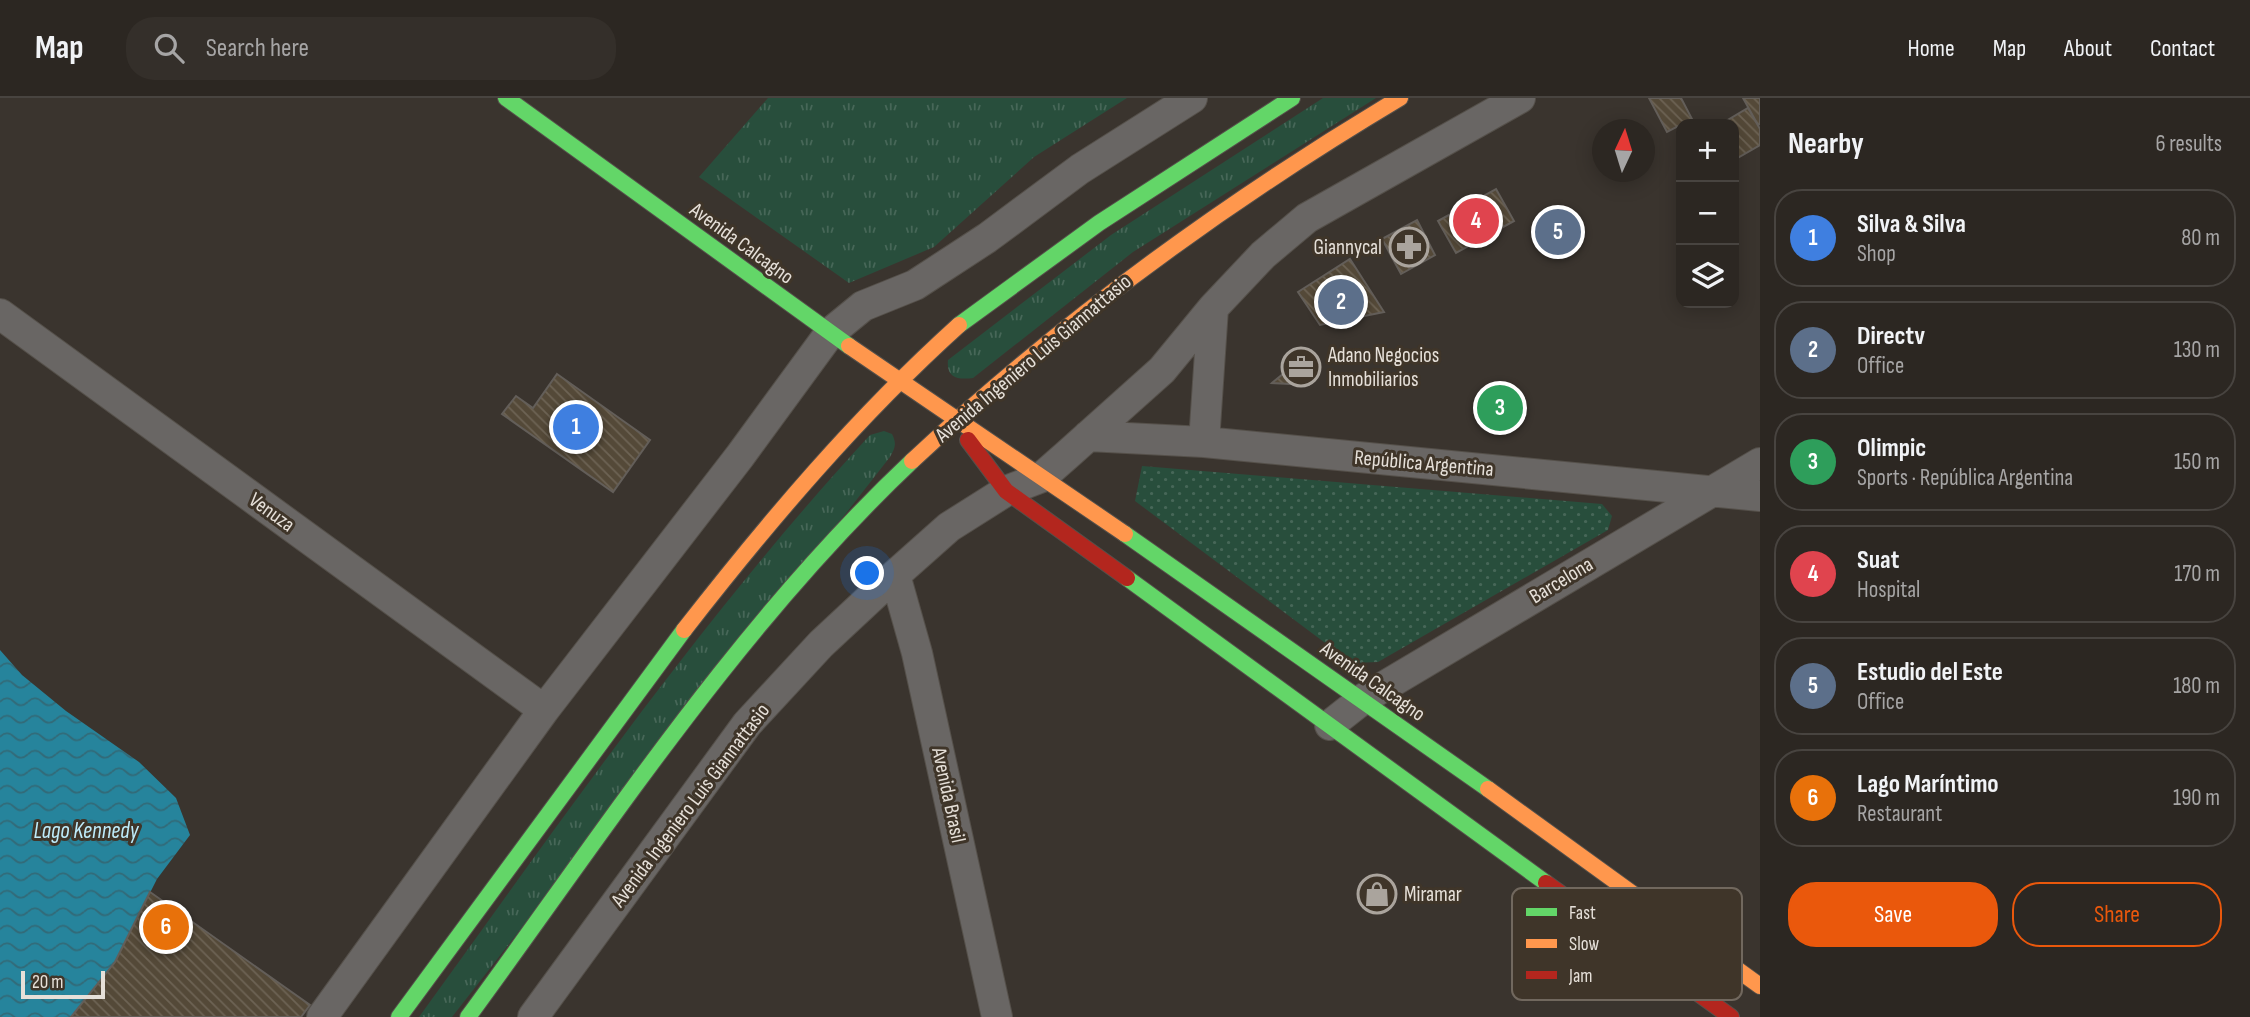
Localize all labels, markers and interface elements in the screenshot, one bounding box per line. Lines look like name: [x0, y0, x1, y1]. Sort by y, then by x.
search box: [126, 17, 616, 80]
text: Map: [35, 28, 84, 68]
icon: search: [150, 29, 188, 67]
text: Search here: [206, 33, 309, 64]
text: Home: [1907, 34, 1955, 63]
text: Map: [1993, 34, 2026, 63]
text: About: [2064, 34, 2112, 63]
text: Contact: [2150, 34, 2215, 63]
north arrow: [1592, 119, 1655, 182]
map controls: [1676, 119, 1739, 308]
button: +: [1676, 119, 1739, 182]
text: Nearby: [1788, 126, 1864, 162]
text: 6 results: [2156, 130, 2222, 158]
button: −: [1676, 182, 1739, 245]
pin: 4: [1453, 195, 1499, 247]
street label: Avenida Calcagno: [684, 197, 799, 289]
pin: 5: [1535, 206, 1581, 258]
text: Silva & Silva: [1857, 209, 1966, 240]
text: 1: [1808, 224, 1818, 252]
text: 80 m: [2181, 224, 2220, 252]
pharmacy icon: Giannycal: [1388, 226, 1430, 268]
place label: Giannycal: [1314, 235, 1382, 260]
text: Shop: [1857, 240, 1896, 268]
button: layers: [1676, 245, 1739, 308]
street label: Avenida Ingeniero Luis Giannattasio: [929, 269, 1136, 448]
pin: 2: [1318, 276, 1364, 328]
text: Directv: [1857, 321, 1925, 352]
text: 2: [1808, 336, 1818, 364]
text: 130 m: [2174, 336, 2220, 364]
place label: Adano Negocios Inmobiliarios: [1327, 343, 1439, 392]
office icon: Adano Negocios Inmobiliarios: [1280, 346, 1322, 388]
text: Office: [1857, 352, 1904, 380]
pin: 3: [1477, 382, 1523, 434]
pin: 1: [553, 401, 599, 453]
text: Olimpic: [1857, 433, 1926, 464]
street label: República Argentina: [1353, 445, 1495, 482]
text: 3: [1808, 448, 1818, 476]
text: 150 m: [2174, 448, 2220, 476]
text: Sports · República Argentina: [1857, 464, 2073, 492]
street label: Venuza: [244, 487, 300, 537]
text: Suat: [1857, 545, 1899, 576]
street label: Barcelona: [1525, 552, 1598, 609]
your location: [850, 556, 884, 590]
text: 4: [1808, 560, 1818, 588]
text: 170 m: [2174, 560, 2220, 588]
text: Hospital: [1857, 576, 1920, 604]
street label: Avenida Calcagno: [1315, 636, 1430, 727]
text: Estudio del Este: [1857, 657, 2003, 688]
text: 5: [1808, 672, 1818, 700]
text: 180 m: [2173, 672, 2220, 700]
text: Office: [1857, 688, 1904, 716]
street label: Avenida Ingeniero Luis Giannattasio: [605, 699, 775, 913]
street label: Avenida Brasil: [926, 744, 971, 845]
text: Lago Maríntimo: [1857, 769, 1999, 800]
text: 6: [1808, 784, 1818, 812]
text: 190 m: [2173, 784, 2220, 812]
text: Restaurant: [1857, 800, 1942, 828]
water label: Lago Kennedy: [34, 817, 140, 845]
shop icon: Miramar: [1356, 873, 1398, 915]
place label: Miramar: [1404, 882, 1462, 907]
button: Save: [1788, 882, 1998, 947]
button: Share: [2012, 882, 2222, 947]
legend: [1512, 888, 1742, 1000]
pin: 6: [143, 901, 189, 953]
text: Fast: [1569, 902, 1596, 925]
text: Slow: [1569, 933, 1599, 956]
text: Jam: [1568, 965, 1592, 988]
scale bar: [21, 968, 105, 1000]
text: 20 m: [32, 971, 64, 994]

